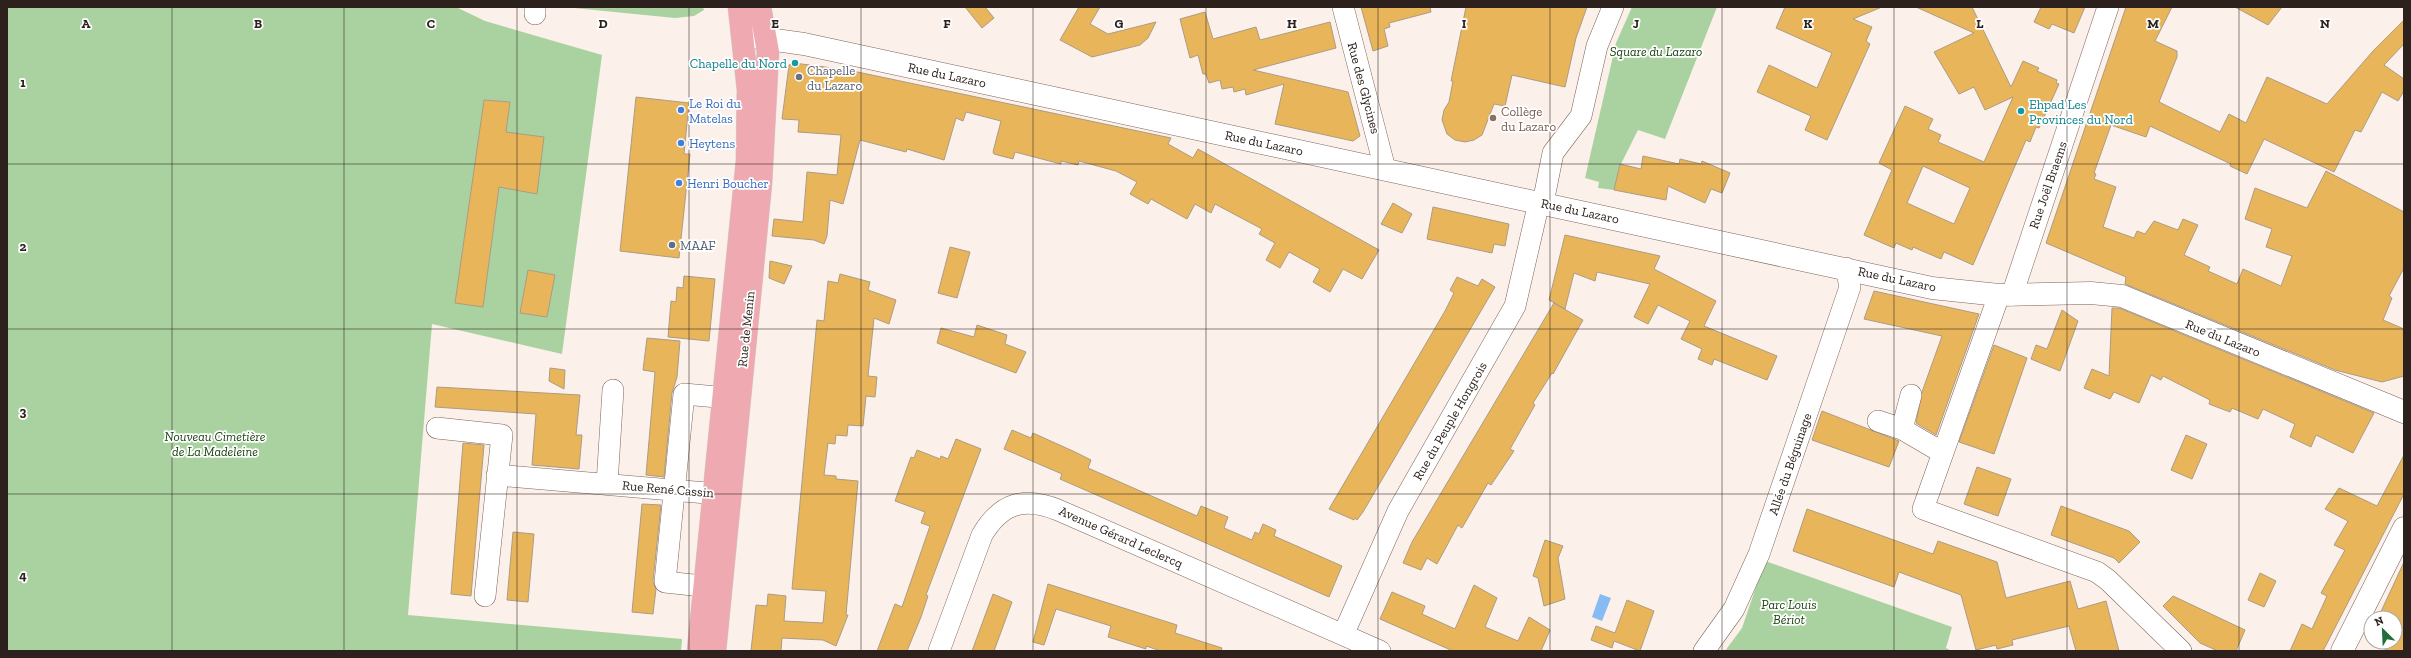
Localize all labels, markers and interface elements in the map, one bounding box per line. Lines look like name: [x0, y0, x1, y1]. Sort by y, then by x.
text: A: [82, 16, 91, 31]
text: B: [254, 16, 262, 31]
text: C: [427, 16, 435, 31]
text: D: [598, 16, 608, 31]
text: E: [771, 16, 779, 31]
text: F: [943, 16, 951, 31]
text: G: [1115, 16, 1124, 31]
text: H: [1287, 16, 1297, 31]
text: I: [1462, 16, 1467, 31]
text: J: [1633, 16, 1639, 31]
text: K: [1804, 16, 1813, 31]
text: L: [1976, 16, 1984, 31]
text: M: [2147, 16, 2159, 31]
text: N: [2320, 16, 2330, 31]
street label: Rue des Glycines: [1345, 41, 1383, 136]
park label: Square du Lazaro: [1610, 44, 1702, 59]
place label: Chapelle du Nord: [690, 56, 787, 71]
marker: Chapelle du Nord: [790, 58, 800, 68]
street label: Rue du Lazaro: [907, 59, 988, 91]
place label: Chapelle du Lazaro: [807, 63, 863, 93]
marker: Chapelle du Lazaro: [794, 72, 804, 82]
text: 1: [20, 75, 26, 90]
place label: Le Roi du Matelas: [689, 96, 741, 126]
place label: Ehpad Les Provinces du Nord: [2029, 97, 2133, 127]
place label: Collège du Lazaro: [1501, 104, 1557, 134]
marker: Le Roi du Matelas: [676, 105, 686, 115]
marker: Ehpad Les Provinces du Nord: [2016, 106, 2026, 116]
marker: Collège du Lazaro: [1488, 113, 1498, 123]
street label: Rue du Lazaro: [1224, 127, 1305, 159]
place label: Heytens: [689, 136, 735, 151]
marker: Heytens: [676, 138, 686, 148]
street label: Rue Joël Braems: [2026, 139, 2070, 231]
place label: Henri Boucher: [687, 176, 769, 191]
marker: Henri Boucher: [674, 178, 684, 188]
street label: Rue du Lazaro: [1540, 195, 1621, 227]
place label: MAAF: [680, 238, 716, 253]
text: 2: [20, 239, 27, 254]
marker: MAAF: [667, 240, 677, 250]
street label: Rue du Lazaro: [1857, 263, 1938, 295]
street label: Rue de Menin: [735, 290, 758, 368]
street label: Rue du Lazaro: [2183, 316, 2263, 360]
street label: Rue du Peuple Hongrois: [1410, 359, 1490, 483]
text: 3: [20, 404, 27, 419]
street label: Allée du Béguinage: [1766, 411, 1814, 517]
park label: Nouveau Cimetière de La Madeleine: [165, 429, 266, 459]
street label: Rue René Cassin: [622, 478, 715, 501]
street label: Avenue Gérard Leclercq: [1057, 503, 1185, 571]
text: 4: [19, 568, 27, 583]
park label: Parc Louis Bériot: [1761, 597, 1817, 627]
north arrow: [2363, 610, 2403, 650]
text: N: [2373, 613, 2386, 629]

